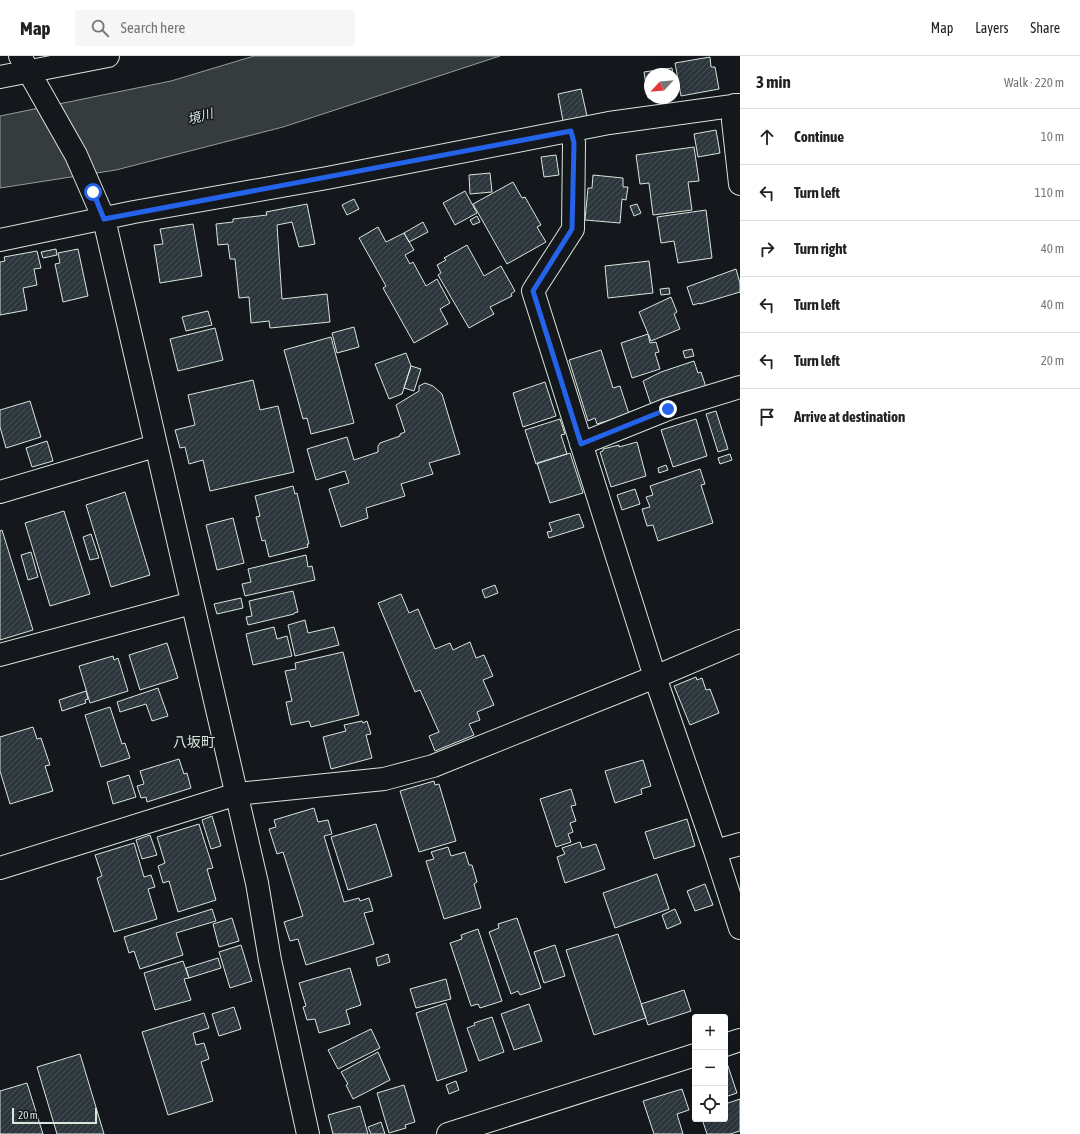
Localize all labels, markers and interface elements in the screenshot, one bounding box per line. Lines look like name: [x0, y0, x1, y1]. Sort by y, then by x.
search box: [75, 10, 355, 46]
text: Map: [20, 17, 51, 39]
icon: search: [89, 17, 111, 39]
text: Search here: [121, 19, 185, 36]
text: Map: [931, 20, 953, 36]
text: Layers: [975, 20, 1008, 36]
text: Share: [1030, 20, 1060, 36]
north arrow: [644, 68, 680, 104]
text: 3 min: [756, 72, 791, 92]
text: Walk · 220 m: [1004, 75, 1064, 90]
water label: 境川: [186, 105, 217, 127]
icon: ahead: [756, 126, 778, 148]
text: Continue: [794, 128, 844, 145]
text: 10 m: [1041, 129, 1064, 144]
icon: left: [756, 182, 778, 204]
route start: [84, 183, 102, 201]
text: Turn left: [794, 184, 840, 201]
text: 110 m: [1035, 185, 1064, 200]
icon: right: [756, 238, 778, 260]
text: Turn right: [794, 240, 847, 257]
text: 40 m: [1041, 241, 1064, 256]
icon: left: [756, 294, 778, 316]
text: Turn left: [794, 296, 840, 313]
text: 40 m: [1041, 297, 1064, 312]
icon: left: [756, 350, 778, 372]
text: Turn left: [794, 352, 840, 369]
text: 20 m: [1041, 353, 1064, 368]
route end: [659, 400, 677, 418]
icon: arrive: [756, 406, 778, 428]
text: Arrive at destination: [794, 408, 905, 425]
district label: 八坂町: [173, 734, 215, 750]
map controls: [692, 1014, 728, 1122]
button: +: [692, 1014, 728, 1050]
button: −: [692, 1050, 728, 1086]
button: locate: [692, 1086, 728, 1122]
scale bar: [12, 1106, 97, 1125]
text: 20 m: [18, 1109, 38, 1121]

